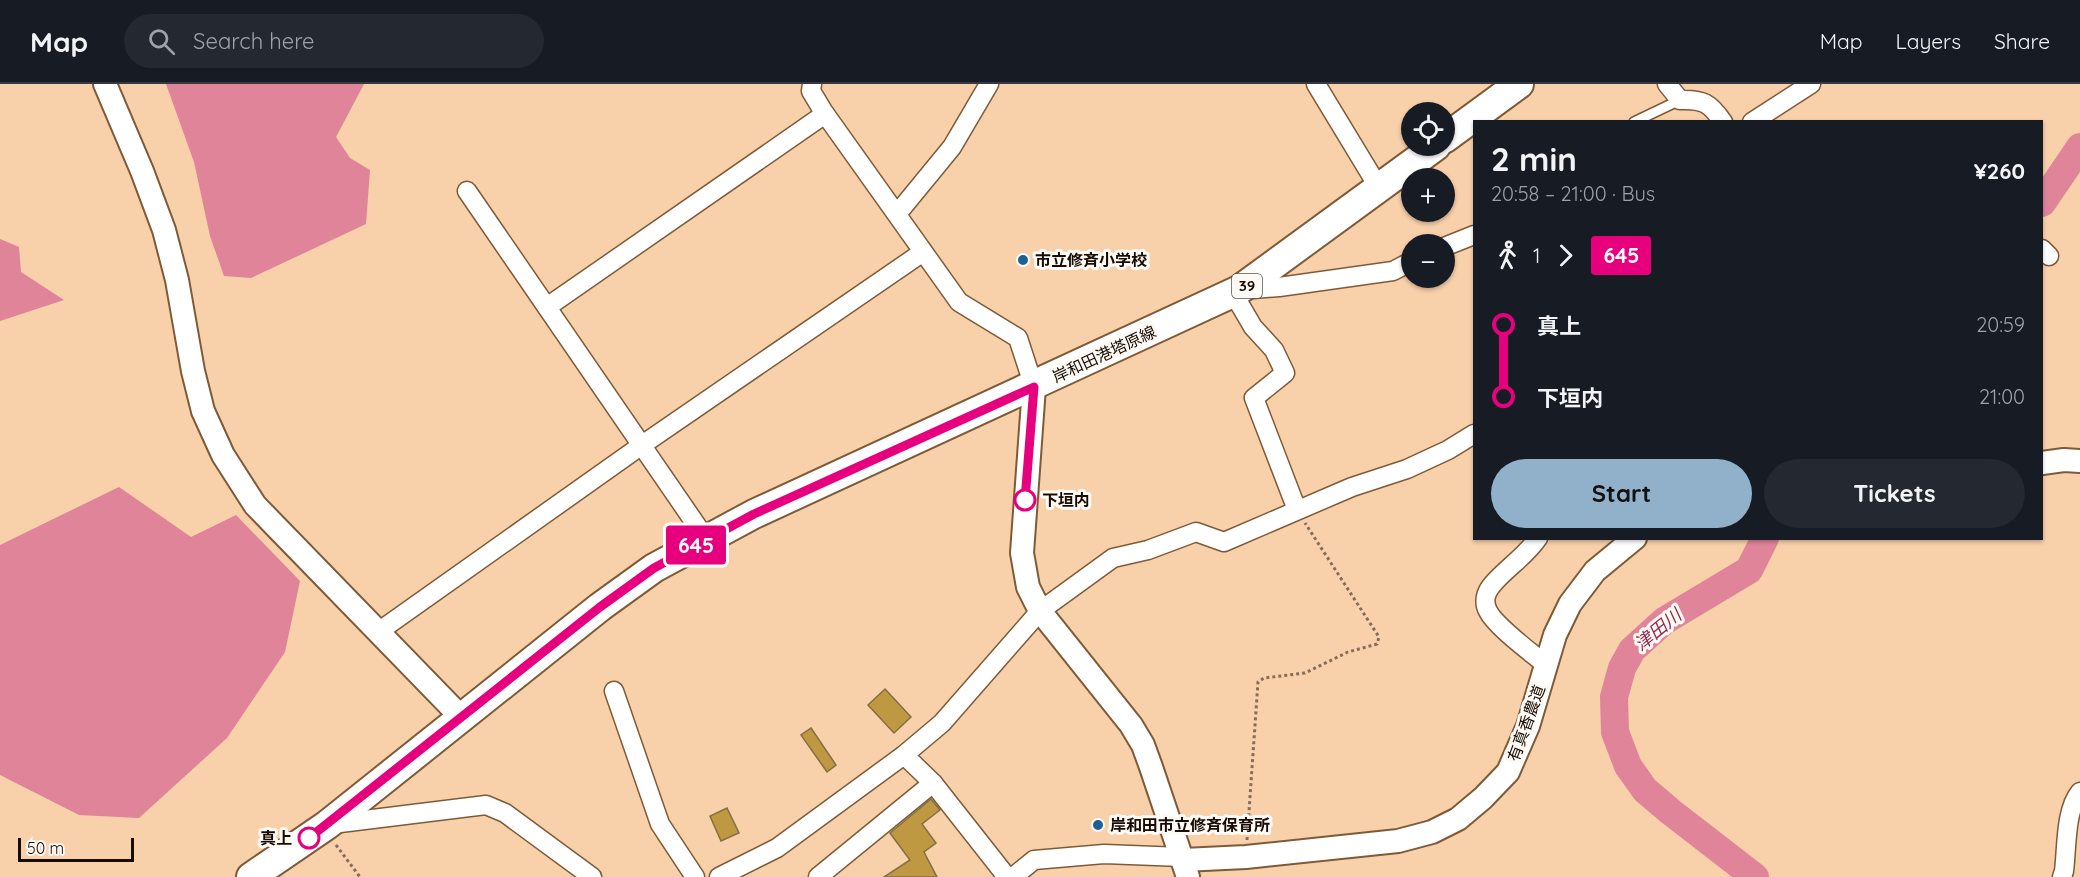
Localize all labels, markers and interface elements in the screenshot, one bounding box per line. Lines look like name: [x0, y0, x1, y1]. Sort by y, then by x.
search box: [124, 14, 544, 68]
text: Map: [30, 24, 88, 59]
icon: search: [145, 25, 178, 58]
text: Search here: [193, 27, 315, 55]
text: Map: [1820, 28, 1863, 54]
text: Layers: [1896, 28, 1961, 54]
text: Share: [1994, 28, 2050, 54]
map controls: [1401, 102, 1455, 288]
button: locate: [1401, 102, 1455, 156]
text: 2 min: [1491, 138, 1577, 179]
text: ¥260: [1974, 157, 2025, 185]
button: +: [1401, 168, 1455, 222]
text: 20:58 – 21:00 · Bus: [1491, 181, 1655, 206]
button: −: [1401, 234, 1455, 288]
icon: walk: [1491, 239, 1524, 272]
icon: forward: [1549, 239, 1582, 272]
text: 645: [1603, 242, 1639, 268]
text: 1: [1533, 243, 1540, 268]
place label: 市立修斉小学校: [1035, 250, 1147, 270]
marker: 市立修斉小学校: [1016, 253, 1030, 267]
road number: 39: [1232, 274, 1262, 298]
text: 真上: [1537, 312, 1581, 340]
text: 20:59: [1976, 312, 2025, 337]
street label: 岸和田港塔原線: [1049, 321, 1159, 387]
text: 下垣内: [1537, 384, 1603, 412]
text: 21:00: [1979, 384, 2025, 409]
button: Start: [1491, 459, 1752, 528]
button: Tickets: [1764, 459, 2025, 528]
marker: 下垣内: [1014, 489, 1036, 511]
place label: 下垣内: [1042, 490, 1090, 510]
line badge: 645: [662, 526, 730, 564]
text: 645: [678, 532, 714, 558]
water label: 津田川: [1629, 602, 1687, 656]
street label: 有真香農道: [1503, 682, 1549, 764]
place label: 岸和田市立修斉保育所: [1110, 815, 1270, 835]
marker: 岸和田市立修斉保育所: [1091, 818, 1105, 832]
marker: 真上: [298, 827, 320, 849]
place label: 真上: [260, 828, 292, 848]
scale bar: [18, 835, 134, 862]
text: 50 m: [27, 838, 64, 858]

